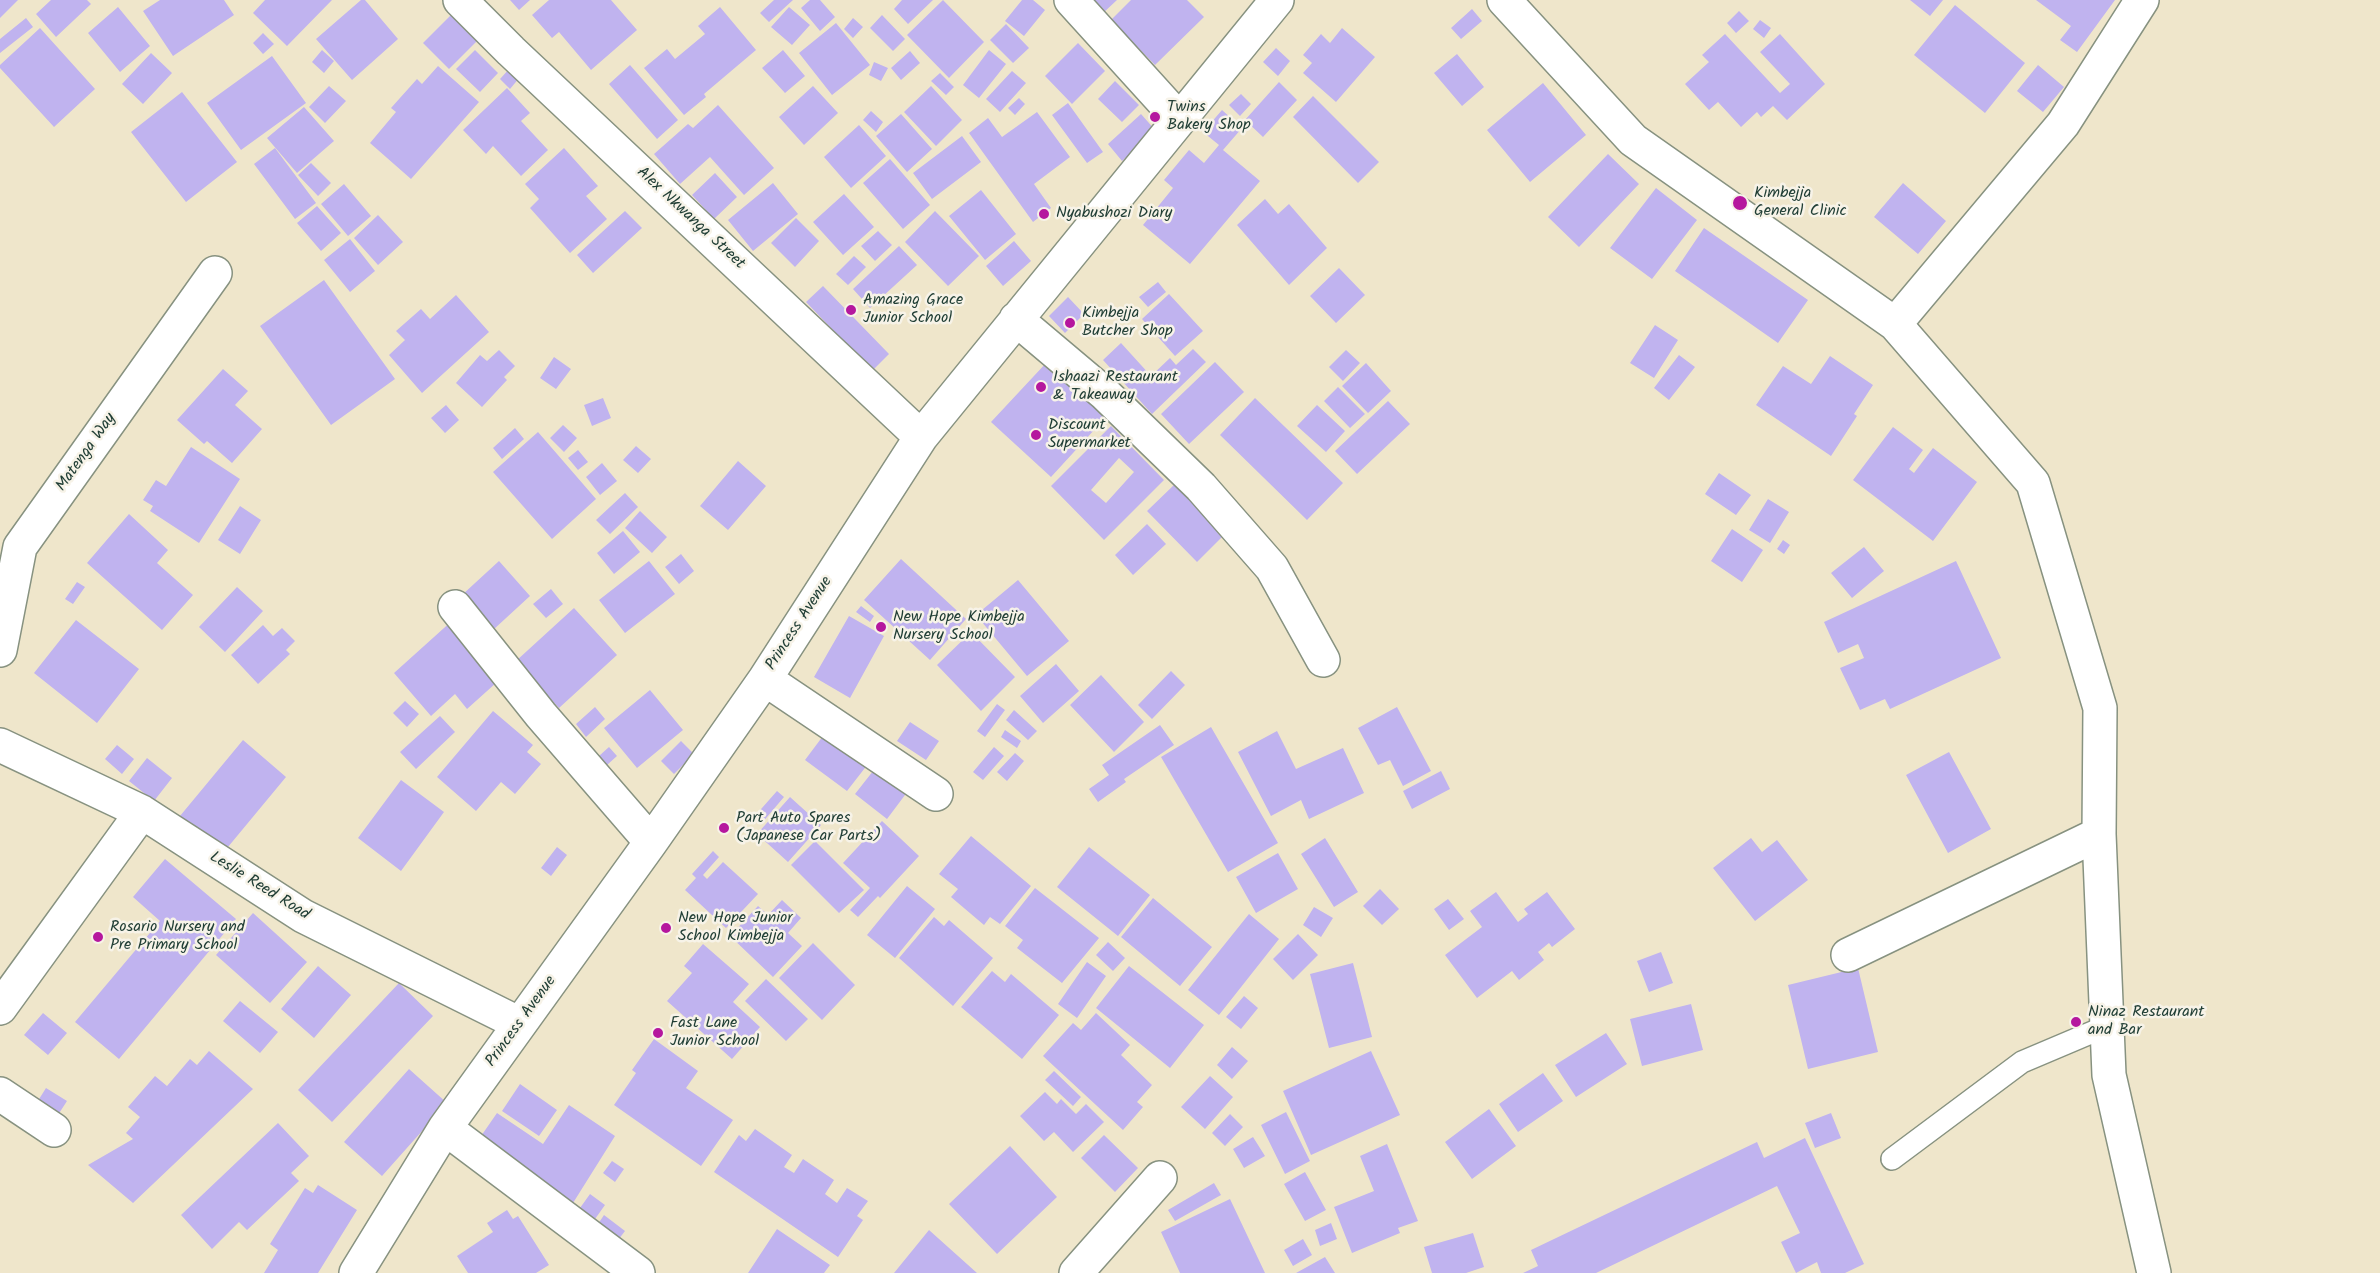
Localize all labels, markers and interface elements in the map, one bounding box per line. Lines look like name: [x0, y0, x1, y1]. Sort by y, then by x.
place label: Twins Bakery Shop: [1167, 98, 1251, 136]
marker: Twins Bakery Shop: [1148, 110, 1162, 124]
street label: Alex Nkwanga Street: [632, 164, 748, 274]
place label: Kimbejja General Clinic: [1754, 184, 1847, 222]
marker: Kimbejja General Clinic: [1731, 194, 1749, 212]
place label: Nyabushozi Diary: [1056, 204, 1172, 224]
marker: Nyabushozi Diary: [1037, 207, 1051, 221]
place label: Amazing Grace Junior School: [863, 291, 963, 329]
marker: Amazing Grace Junior School: [844, 303, 858, 317]
place label: Kimbejja Butcher Shop: [1082, 304, 1173, 342]
marker: Kimbejja Butcher Shop: [1063, 316, 1077, 330]
place label: Ishaazi Restaurant & Takeaway: [1053, 368, 1178, 406]
marker: Ishaazi Restaurant & Takeaway: [1034, 380, 1048, 394]
street label: Matenga Way: [53, 410, 121, 496]
place label: Discount Supermarket: [1048, 416, 1131, 454]
marker: Discount Supermarket: [1029, 428, 1043, 442]
street label: Princess Avenue: [763, 574, 837, 674]
place label: New Hope Kimbejja Nursery School: [893, 608, 1025, 646]
marker: New Hope Kimbejja Nursery School: [874, 620, 888, 634]
place label: Part Auto Spares (Japanese Car Parts): [736, 809, 881, 847]
marker: Part Auto Spares (Japanese Car Parts): [717, 821, 731, 835]
street label: Leslie Reed Road: [205, 849, 313, 925]
place label: New Hope Junior School Kimbejja: [678, 909, 793, 947]
place label: Rosario Nursery and Pre Primary School: [110, 918, 245, 956]
marker: New Hope Junior School Kimbejja: [659, 921, 673, 935]
marker: Rosario Nursery and Pre Primary School: [91, 930, 105, 944]
street label: Princess Avenue: [483, 973, 561, 1071]
place label: Ninaz Restaurant and Bar: [2088, 1003, 2204, 1041]
place label: Fast Lane Junior School: [670, 1014, 759, 1052]
marker: Ninaz Restaurant and Bar: [2069, 1015, 2083, 1029]
marker: Fast Lane Junior School: [651, 1026, 665, 1040]

